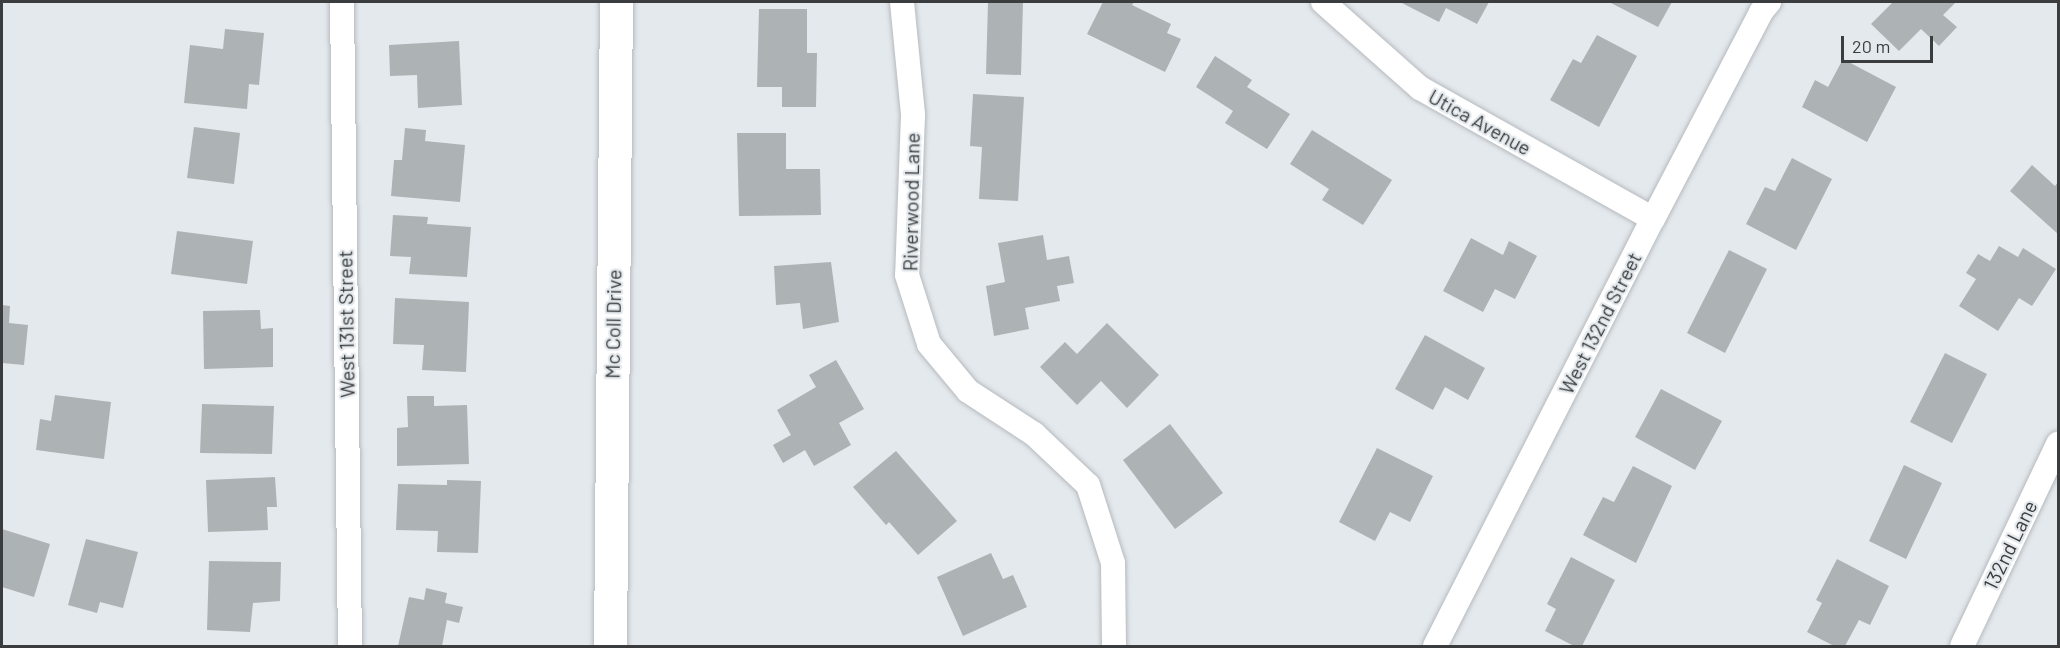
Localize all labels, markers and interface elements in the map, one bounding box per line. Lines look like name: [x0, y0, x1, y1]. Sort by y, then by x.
scale bar: [1844, 24, 1936, 62]
text: 20 m: [1852, 35, 1890, 57]
street label: Utica Avenue: [1425, 84, 1535, 160]
street label: Riverwood Lane: [898, 132, 924, 272]
street label: West 132nd Street: [1554, 248, 1646, 398]
street label: West 131st Street: [333, 250, 359, 398]
street label: Mc Coll Drive: [600, 269, 626, 379]
street label: 132nd Lane: [1978, 496, 2042, 594]

